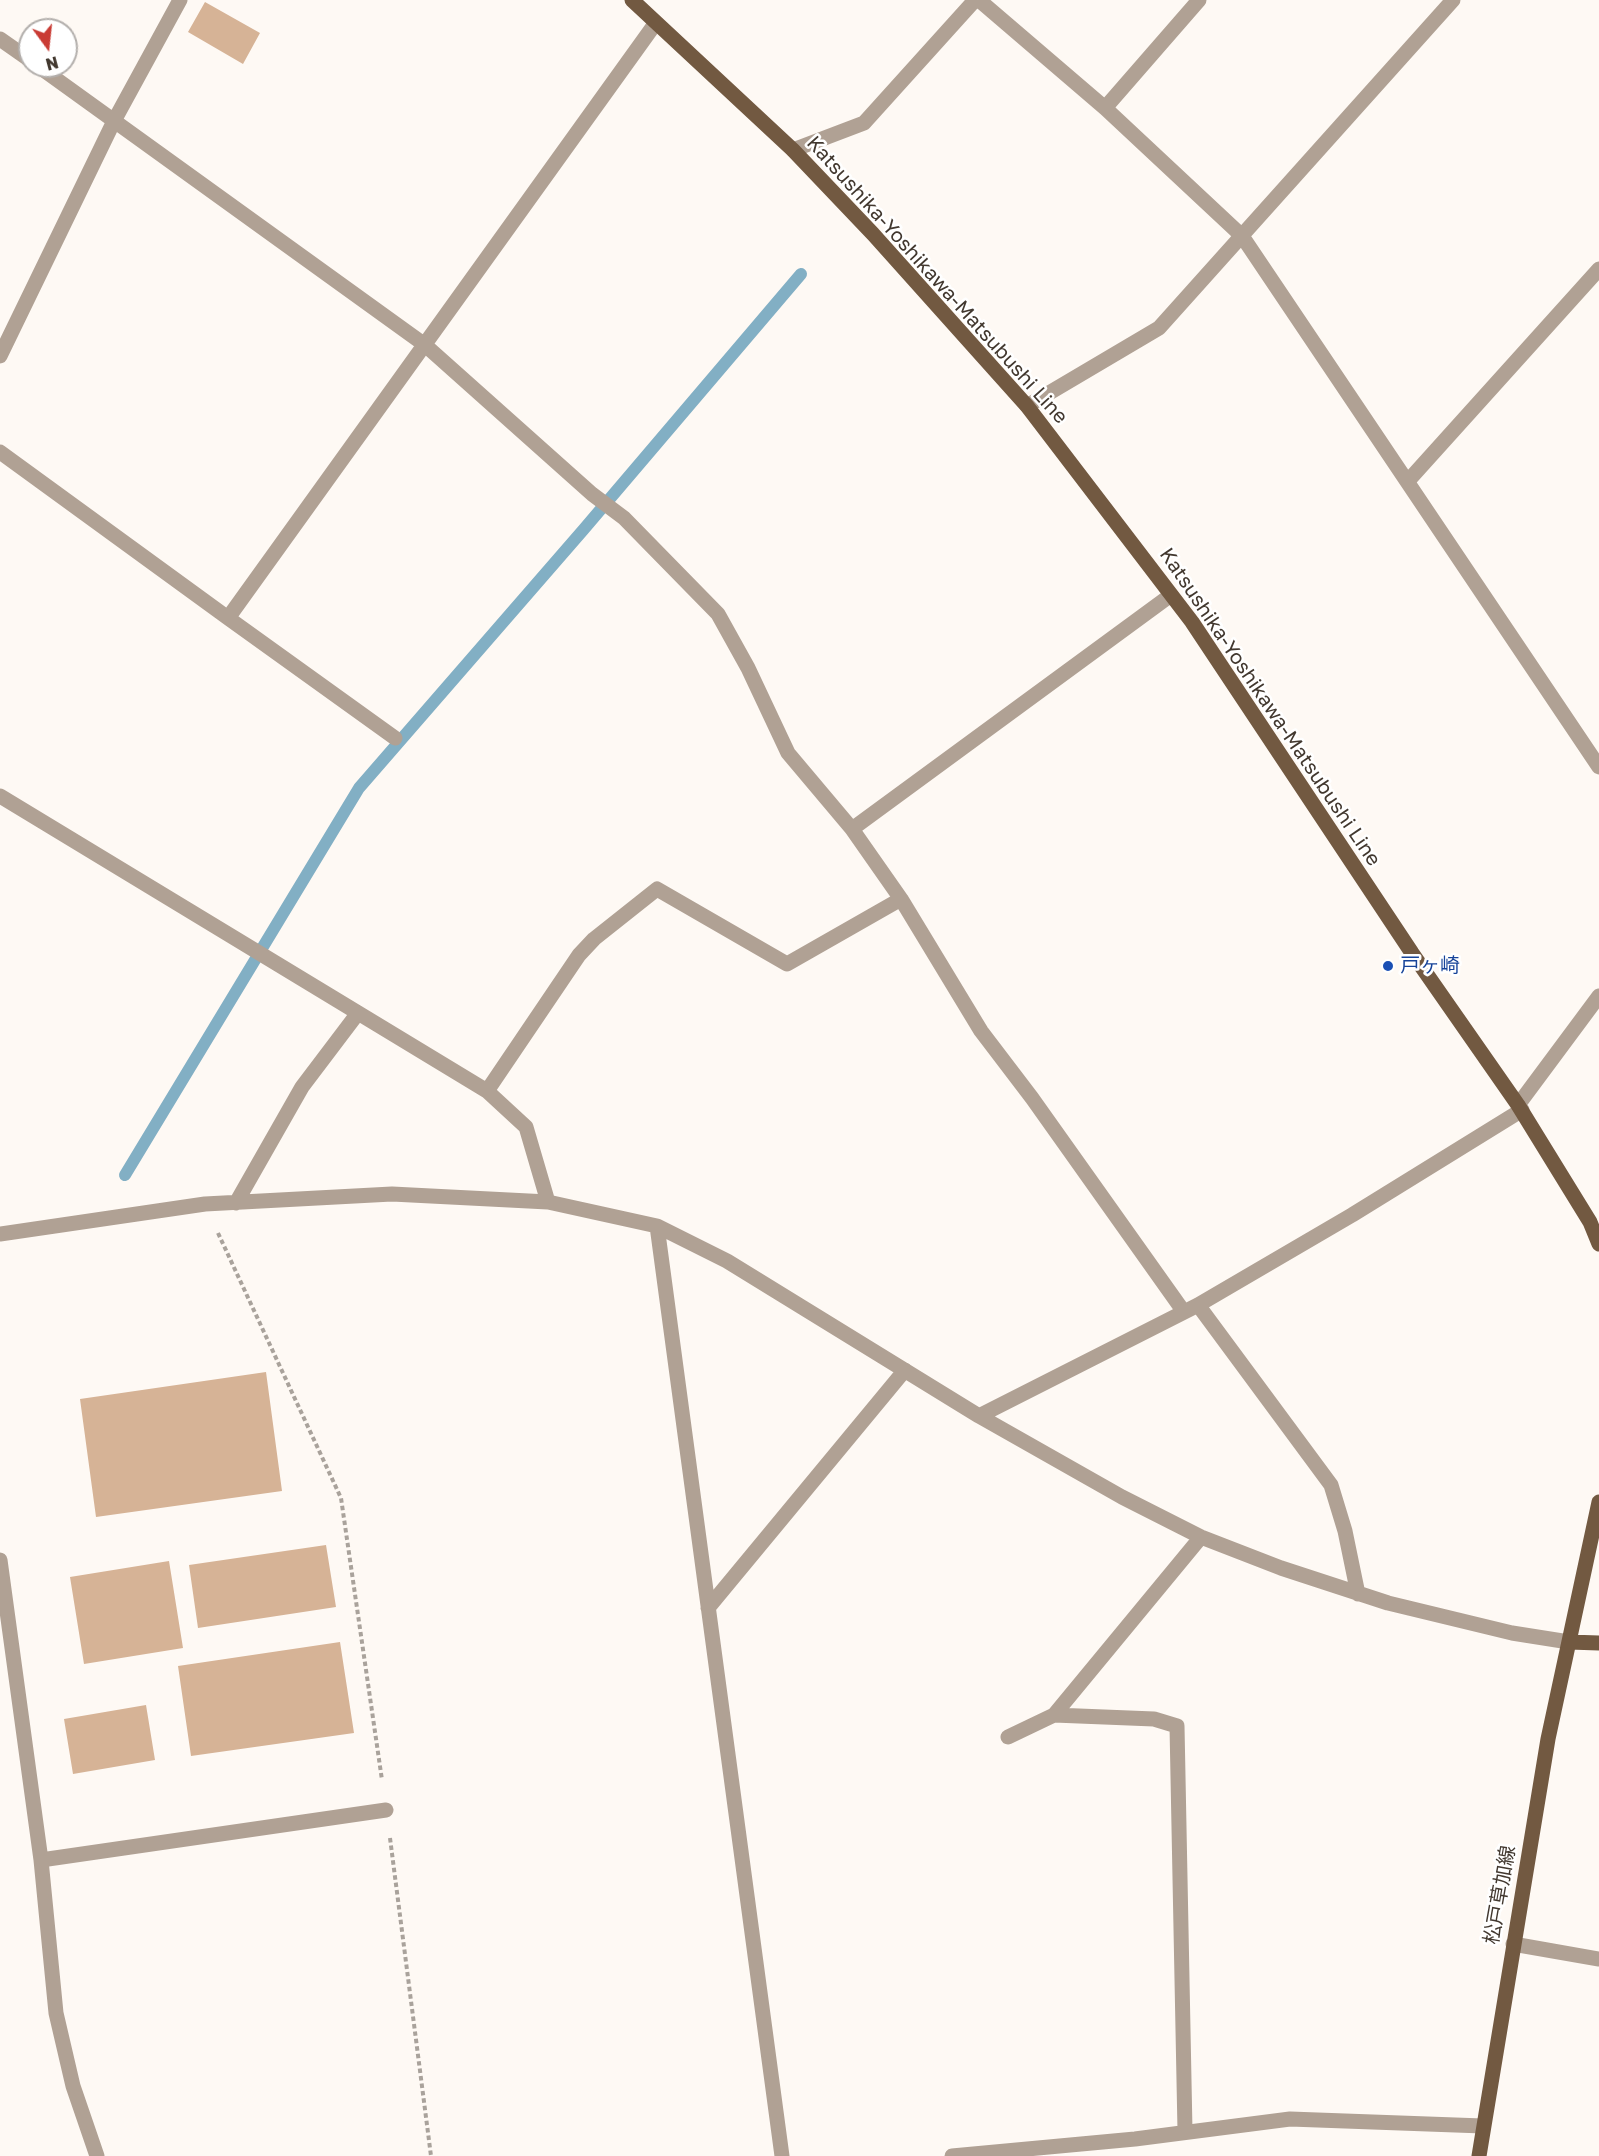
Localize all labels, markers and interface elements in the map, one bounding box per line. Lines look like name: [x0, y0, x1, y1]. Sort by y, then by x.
north arrow: [18, 18, 78, 78]
text: N: [44, 52, 61, 75]
street label: Katsushika-Yoshikawa-Matsubushi Line: [801, 131, 1073, 429]
street label: Katsushika-Yoshikawa-Matsubushi Line: [1154, 543, 1386, 871]
place label: 戸ヶ崎: [1400, 954, 1460, 978]
marker: 戸ヶ崎: [1381, 959, 1395, 973]
street label: 松戸草加線: [1479, 1844, 1521, 1946]

